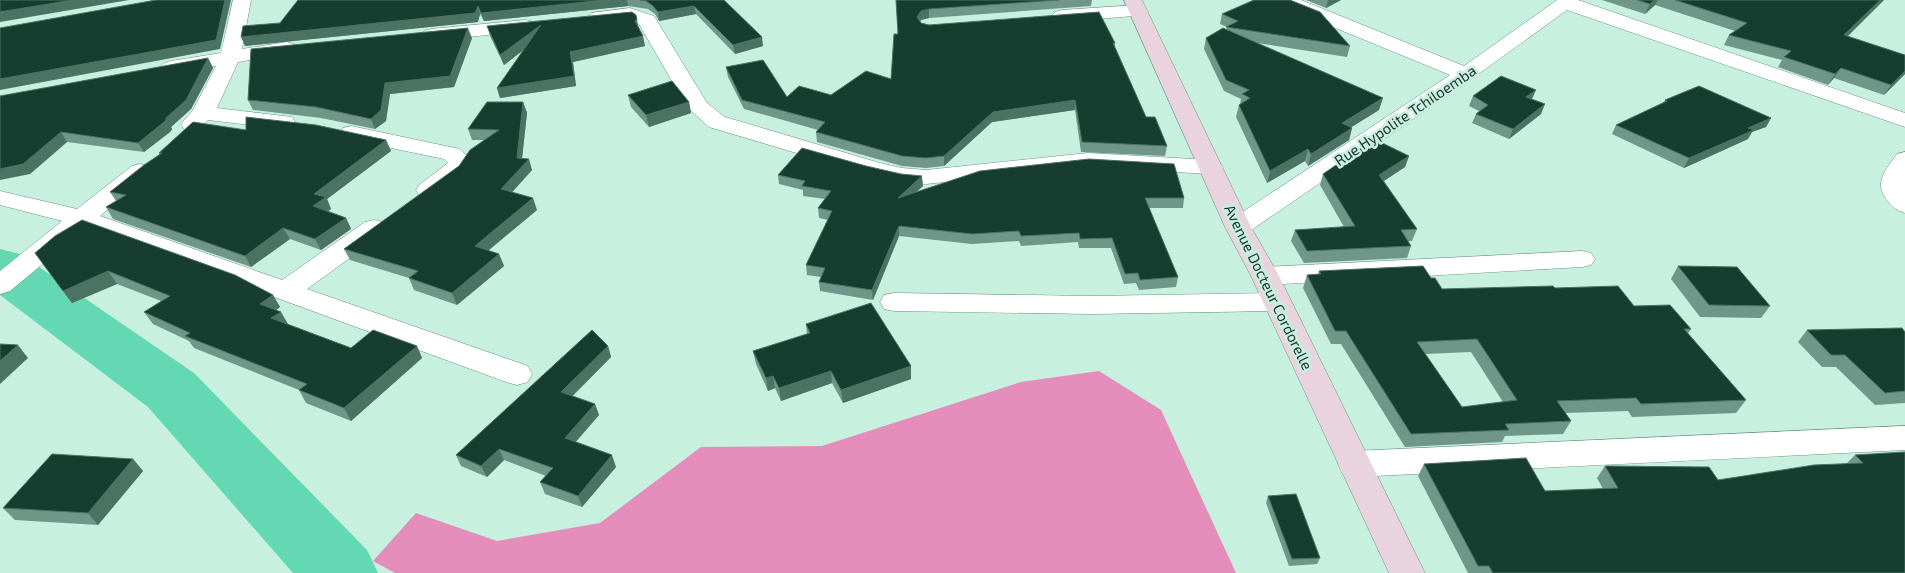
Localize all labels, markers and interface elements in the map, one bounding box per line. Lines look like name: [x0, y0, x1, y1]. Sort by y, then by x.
street label: Rue Hypolite Tchiloemba: [1331, 61, 1479, 169]
street label: Avenue Docteur Cordorelle: [1221, 201, 1317, 373]

